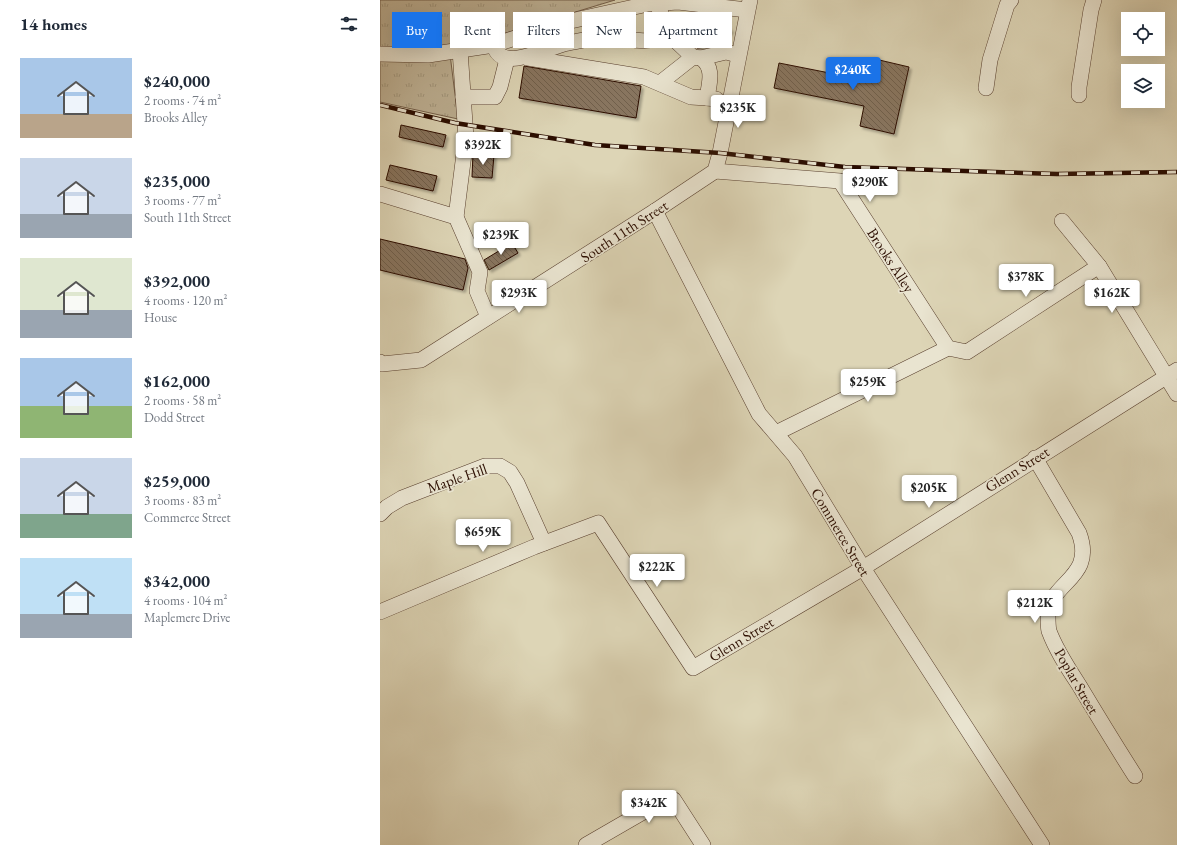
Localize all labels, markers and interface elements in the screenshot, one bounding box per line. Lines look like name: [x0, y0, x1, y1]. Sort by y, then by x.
chip: Buy: [392, 12, 442, 48]
chip: Rent: [450, 12, 505, 48]
chip: Filters: [513, 12, 574, 48]
chip: New: [582, 12, 636, 48]
chip: Apartment: [644, 12, 732, 48]
map controls: [1121, 12, 1165, 108]
button: locate: [1121, 12, 1165, 56]
text: 14 homes: [20, 13, 87, 35]
icon: filters: [338, 13, 360, 35]
pin: $240K: [825, 57, 881, 91]
text: $240K: [835, 61, 871, 78]
button: layers: [1121, 64, 1165, 108]
text: $240,000: [144, 70, 210, 92]
icon: home: [52, 74, 100, 122]
text: 2 rooms · 74 m²: [144, 92, 221, 109]
pin: $235K: [710, 95, 766, 129]
text: $235K: [720, 99, 756, 116]
text: Brooks Alley: [144, 109, 208, 126]
pin: $392K: [455, 132, 511, 166]
text: $392K: [465, 136, 501, 153]
pin: $290K: [842, 169, 898, 203]
text: $235,000: [144, 170, 210, 192]
text: $290K: [852, 173, 888, 190]
icon: home: [52, 174, 100, 222]
text: 3 rooms · 77 m²: [144, 192, 221, 209]
street label: South 11th Street: [577, 195, 672, 266]
text: South 11th Street: [144, 209, 231, 226]
pin: $239K: [473, 222, 529, 256]
street label: Brooks Alley: [863, 224, 919, 296]
text: $239K: [483, 226, 519, 243]
pin: $378K: [998, 264, 1054, 298]
text: $378K: [1008, 268, 1044, 285]
text: $392,000: [144, 270, 210, 292]
icon: home: [52, 274, 100, 322]
pin: $293K: [491, 280, 547, 314]
pin: $162K: [1084, 280, 1140, 314]
text: $293K: [501, 284, 537, 301]
text: $162K: [1094, 284, 1130, 301]
text: 4 rooms · 120 m²: [144, 292, 228, 309]
text: House: [144, 309, 177, 326]
pin: $259K: [840, 369, 896, 403]
text: $162,000: [144, 370, 210, 392]
text: $259K: [850, 373, 886, 390]
icon: home: [52, 374, 100, 422]
text: 2 rooms · 58 m²: [144, 392, 221, 409]
text: Dodd Street: [144, 409, 205, 426]
street label: Glenn Street: [981, 442, 1053, 496]
street label: Maple Hill: [424, 459, 490, 497]
text: $259,000: [144, 470, 210, 492]
icon: home: [52, 474, 100, 522]
pin: $205K: [901, 475, 957, 509]
text: $205K: [911, 479, 947, 496]
street label: Commerce Street: [807, 484, 875, 580]
text: 3 rooms · 83 m²: [144, 492, 221, 509]
text: Commerce Street: [144, 509, 231, 526]
pin: $659K: [455, 519, 511, 553]
text: $659K: [465, 523, 501, 540]
pin: $222K: [629, 554, 685, 588]
text: $222K: [639, 558, 675, 575]
text: $342,000: [144, 570, 210, 592]
icon: home: [52, 574, 100, 622]
pin: $212K: [1007, 590, 1063, 624]
text: 4 rooms · 104 m²: [144, 592, 228, 609]
text: $212K: [1017, 594, 1053, 611]
text: Maplemere Drive: [144, 609, 230, 626]
street label: Glenn Street: [705, 612, 777, 666]
street label: Poplar Street: [1051, 645, 1104, 718]
pin: $342K: [621, 790, 677, 824]
text: $342K: [631, 794, 667, 811]

